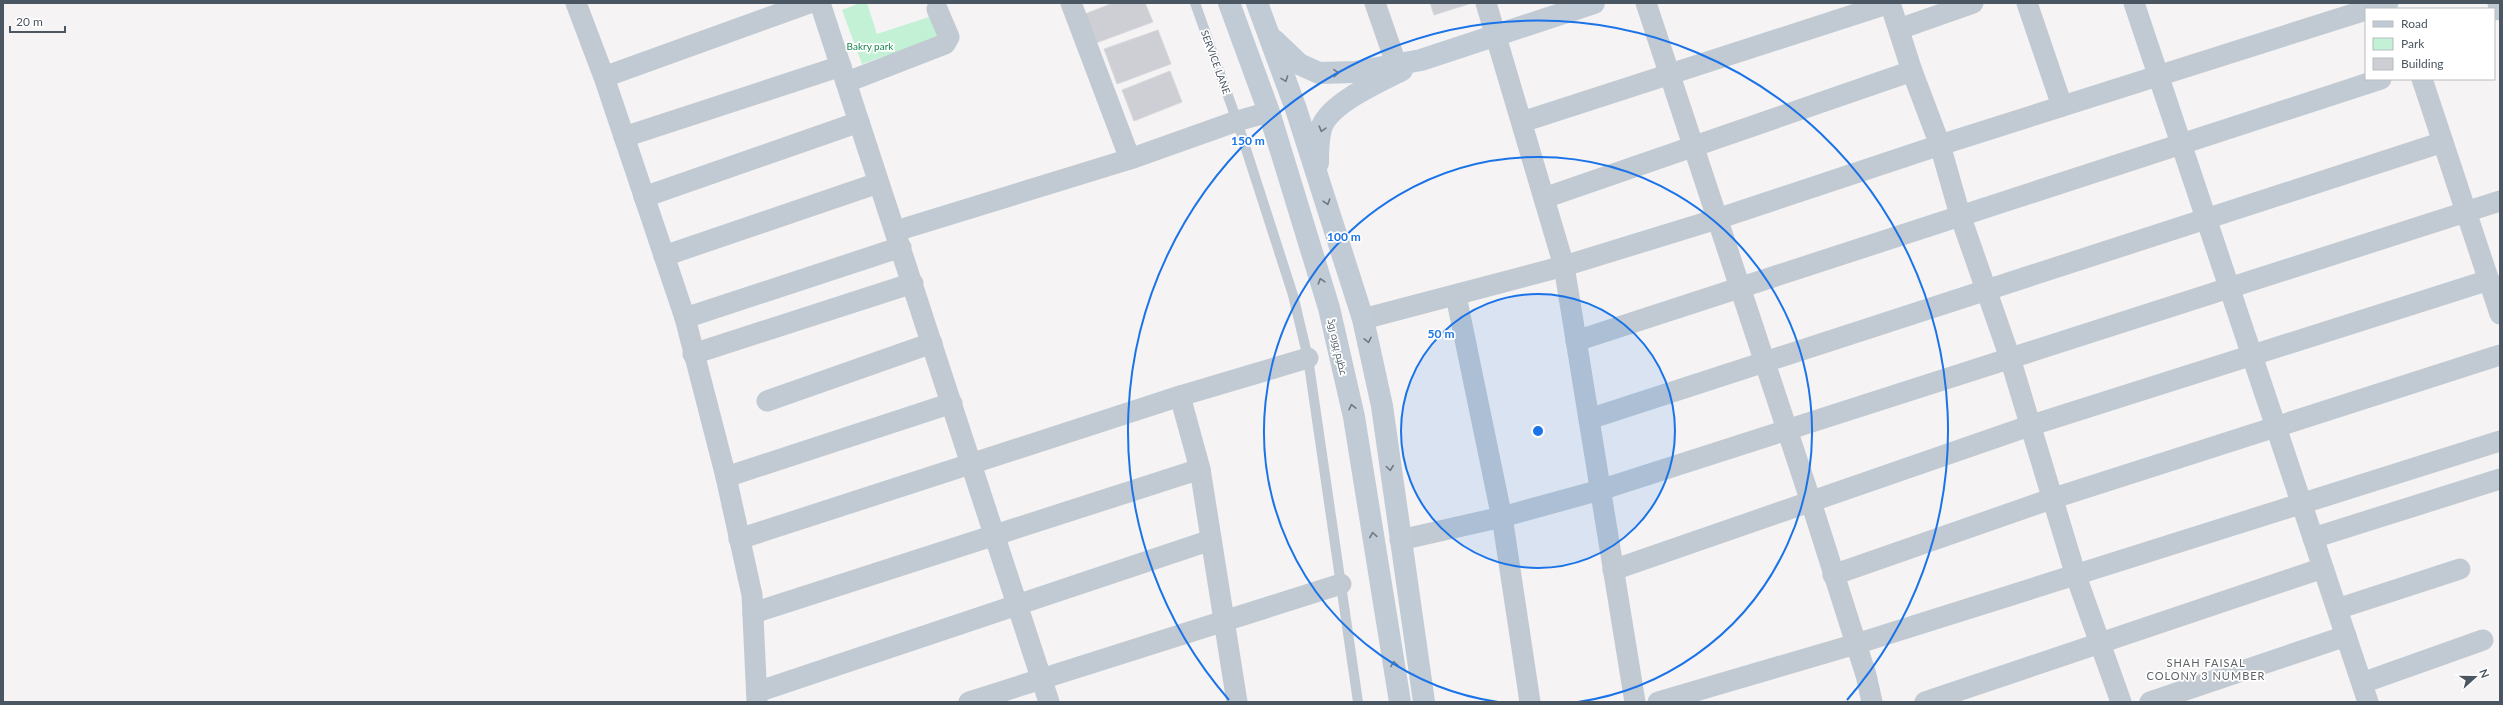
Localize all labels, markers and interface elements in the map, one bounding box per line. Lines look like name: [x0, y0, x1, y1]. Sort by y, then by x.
scale bar: [10, 8, 65, 34]
legend: [2365, 8, 2495, 80]
text: 20 m: [16, 14, 43, 29]
text: Road: [2401, 16, 2428, 31]
street label: SERVICE LANE: [1199, 28, 1233, 96]
text: Park: [2401, 36, 2425, 51]
park label: Bakry park: [847, 40, 894, 52]
text: Building: [2401, 56, 2444, 71]
one-way arrow: [1333, 68, 1339, 77]
one-way arrow: [1281, 75, 1289, 82]
one-way arrow: [1319, 126, 1327, 133]
text: 150 m: [1231, 133, 1265, 148]
one-way arrow: [1322, 198, 1331, 205]
text: 100 m: [1327, 229, 1361, 244]
one-way arrow: [1317, 277, 1326, 284]
street label: عظیم پورہ روڈ: [1324, 317, 1350, 377]
text: 50 m: [1428, 326, 1454, 341]
one-way arrow: [1363, 337, 1371, 343]
one-way arrow: [1348, 404, 1356, 410]
centre of rings: [1531, 424, 1545, 438]
one-way arrow: [1385, 465, 1394, 471]
one-way arrow: [1369, 532, 1378, 538]
district label: SHAH FAISAL COLONY 3 NUMBER: [2147, 656, 2266, 682]
north arrow: [2455, 657, 2495, 697]
one-way arrow: [1390, 660, 1399, 667]
text: N: [2477, 667, 2492, 680]

